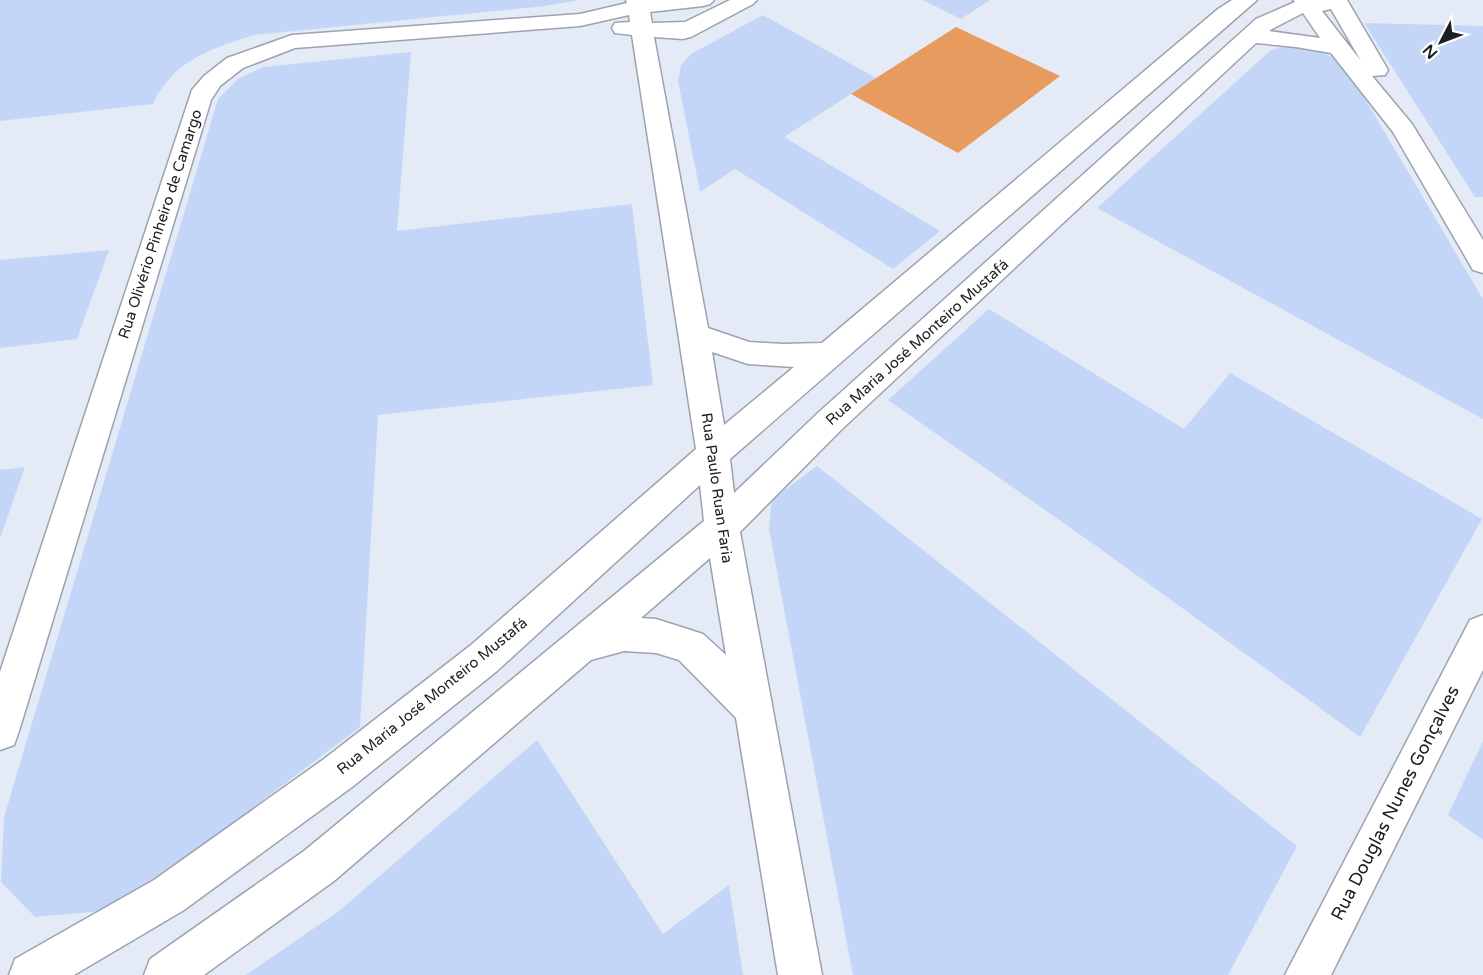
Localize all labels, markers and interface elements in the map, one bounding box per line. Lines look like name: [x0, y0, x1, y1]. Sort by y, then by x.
north arrow: [1411, 12, 1471, 72]
text: N: [1419, 40, 1442, 63]
street label: Rua Olivério Pinheiro de Camargo: [114, 107, 206, 341]
street label: Rua Maria José Monteiro Mustafá: [822, 255, 1012, 429]
street label: Rua Paulo Ruan Faria: [698, 412, 736, 564]
street label: Rua Maria José Monteiro Mustafá: [333, 614, 531, 778]
street label: Rua Douglas Nunes Gonçalves: [1326, 682, 1464, 924]

